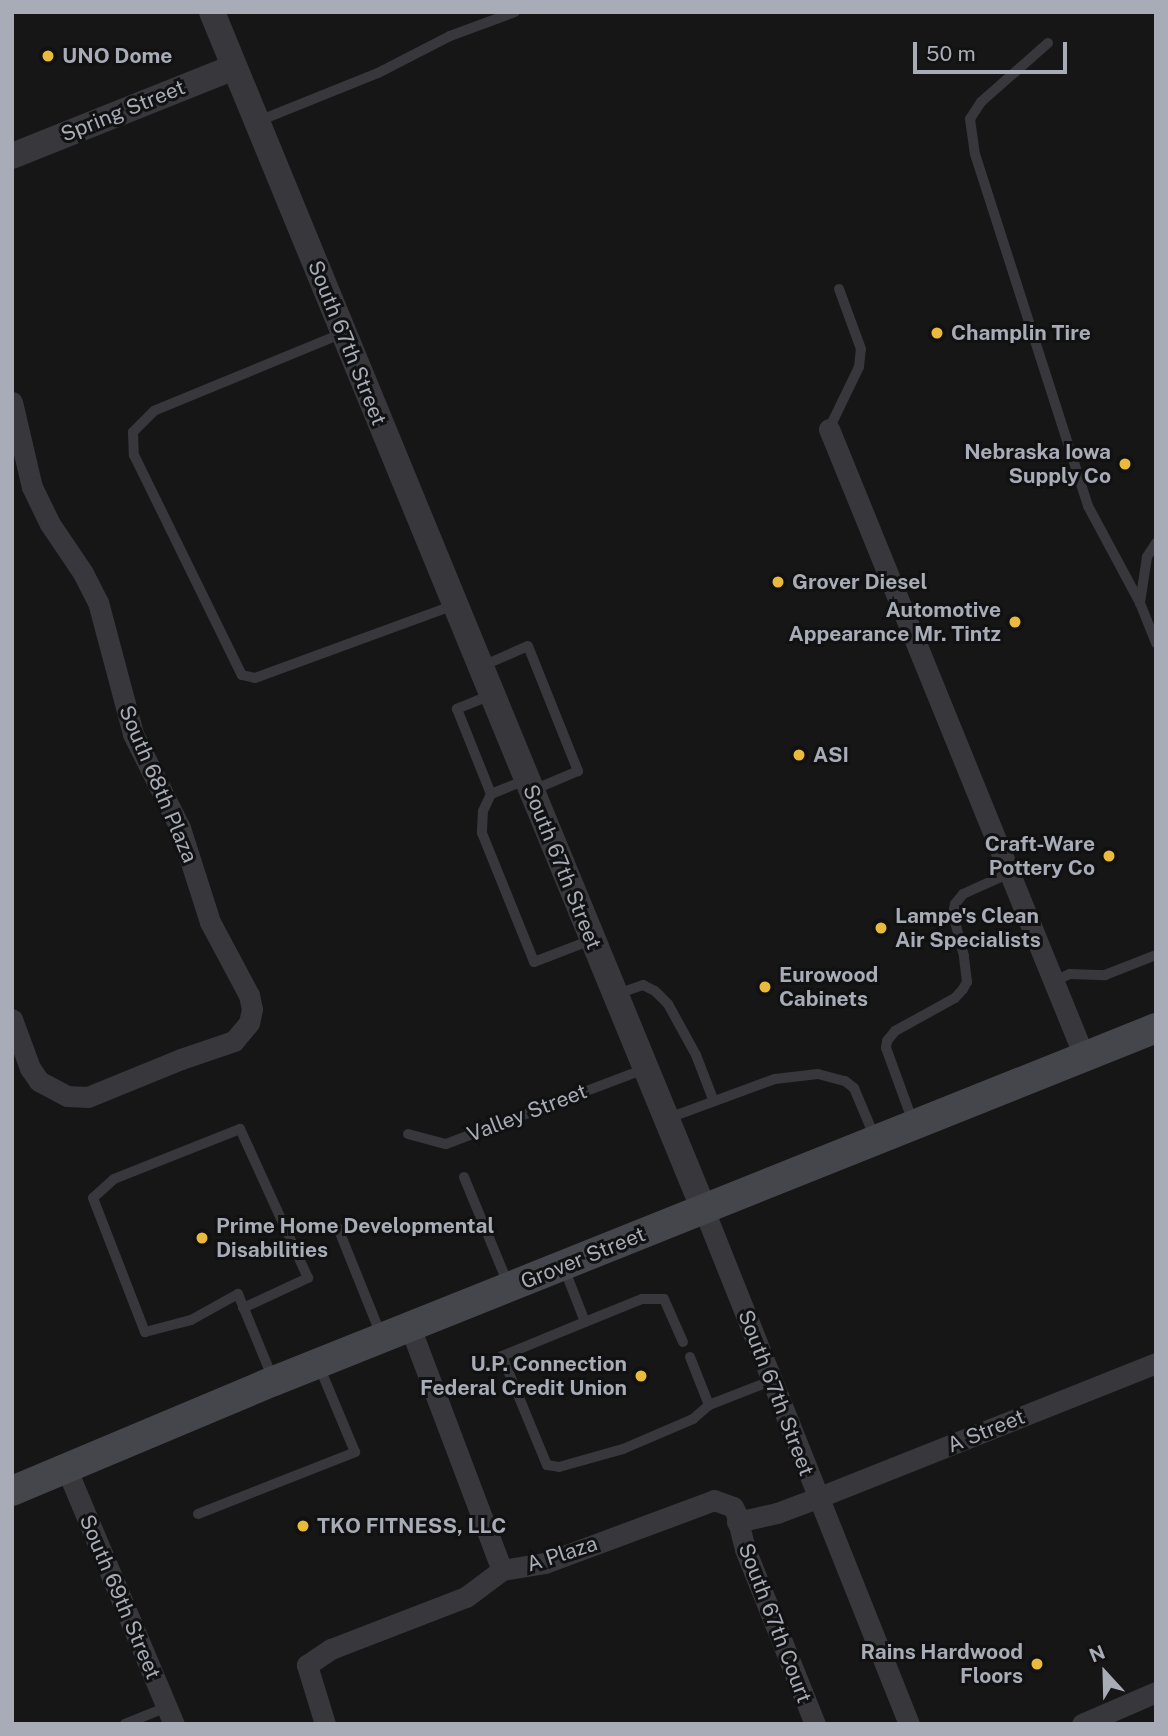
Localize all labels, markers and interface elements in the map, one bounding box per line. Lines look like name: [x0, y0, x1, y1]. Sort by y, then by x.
scale bar: [916, 28, 1070, 72]
text: 50 m: [926, 41, 976, 66]
place label: UNO Dome: [62, 43, 172, 69]
marker: UNO Dome: [40, 48, 56, 64]
street label: Spring Street: [57, 75, 189, 147]
street label: South 67th Street: [302, 257, 392, 429]
place label: Champlin Tire: [951, 320, 1091, 346]
marker: Champlin Tire: [929, 325, 945, 341]
place label: Nebraska Iowa Supply Co: [964, 439, 1111, 489]
marker: Nebraska Iowa Supply Co: [1117, 456, 1133, 472]
place label: Grover Diesel: [792, 569, 927, 595]
marker: Grover Diesel: [770, 574, 786, 590]
place label: Automotive Appearance Mr. Tintz: [788, 597, 1001, 647]
marker: Automotive Appearance Mr. Tintz: [1007, 614, 1023, 630]
street label: South 68th Plaza: [114, 702, 202, 866]
place label: ASI: [813, 742, 849, 768]
marker: ASI: [791, 747, 807, 763]
street label: South 67th Street: [517, 781, 607, 953]
place label: Craft-Ware Pottery Co: [985, 831, 1095, 881]
marker: Craft-Ware Pottery Co: [1101, 848, 1117, 864]
place label: Lampe's Clean Air Specialists: [895, 903, 1041, 953]
marker: Lampe's Clean Air Specialists: [873, 920, 889, 936]
place label: Eurowood Cabinets: [779, 962, 878, 1012]
marker: Eurowood Cabinets: [757, 979, 773, 995]
street label: Valley Street: [464, 1079, 590, 1147]
place label: Prime Home Developmental Disabilities: [216, 1213, 495, 1263]
street label: Grover Street: [517, 1222, 649, 1294]
marker: Prime Home Developmental Disabilities: [194, 1230, 210, 1246]
street label: South 67th Street: [733, 1307, 819, 1479]
place label: U.P. Connection Federal Credit Union: [420, 1351, 627, 1401]
marker: U.P. Connection Federal Credit Union: [633, 1368, 649, 1384]
street label: A Street: [944, 1404, 1028, 1458]
street label: South 69th Street: [74, 1511, 166, 1683]
place label: TKO FITNESS, LLC: [317, 1513, 506, 1539]
marker: TKO FITNESS, LLC: [295, 1518, 311, 1534]
street label: A Plaza: [523, 1531, 601, 1577]
street label: South 67th Court: [733, 1540, 817, 1706]
north arrow: [1070, 1638, 1140, 1708]
place label: Rains Hardwood Floors: [860, 1639, 1023, 1689]
text: N: [1086, 1641, 1108, 1667]
marker: Rains Hardwood Floors: [1029, 1656, 1045, 1672]

